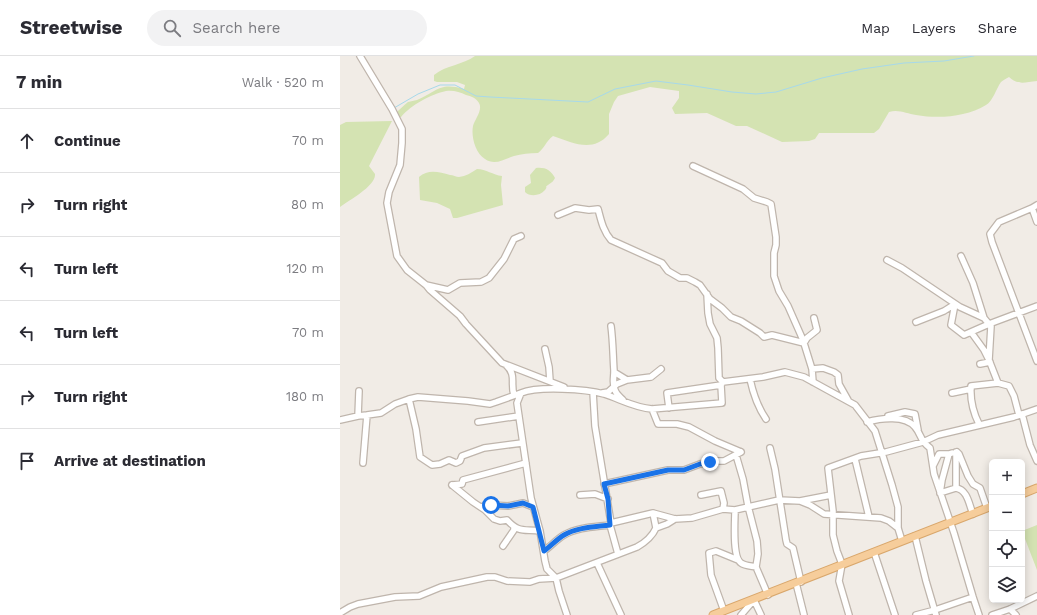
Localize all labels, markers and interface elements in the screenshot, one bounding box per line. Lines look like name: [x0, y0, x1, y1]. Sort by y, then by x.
search box: [147, 10, 427, 46]
text: Streetwise: [20, 16, 123, 39]
icon: search: [161, 17, 183, 39]
text: Search here: [193, 19, 280, 37]
text: Map: [861, 20, 890, 36]
text: Layers: [912, 20, 956, 36]
text: Share: [978, 20, 1017, 36]
text: 7 min: [16, 72, 62, 92]
text: Walk · 520 m: [242, 75, 324, 90]
icon: ahead: [16, 130, 38, 152]
text: Continue: [54, 132, 121, 150]
text: 70 m: [292, 133, 324, 148]
icon: right: [16, 194, 38, 216]
text: Turn right: [54, 196, 127, 214]
text: 80 m: [291, 197, 324, 212]
icon: left: [16, 258, 38, 280]
text: Turn left: [54, 260, 118, 278]
text: 120 m: [286, 261, 324, 276]
icon: left: [16, 322, 38, 344]
text: Turn left: [54, 324, 118, 342]
text: 70 m: [292, 325, 324, 340]
icon: right: [16, 386, 38, 408]
text: Turn right: [54, 388, 127, 406]
text: 180 m: [286, 389, 324, 404]
icon: arrive: [16, 450, 38, 472]
text: Arrive at destination: [54, 452, 206, 470]
route end: [701, 453, 719, 471]
map controls: [989, 459, 1025, 603]
button: +: [989, 459, 1025, 495]
button: −: [989, 495, 1025, 531]
route start: [482, 496, 500, 514]
button: locate: [989, 531, 1025, 567]
button: layers: [989, 567, 1025, 603]

